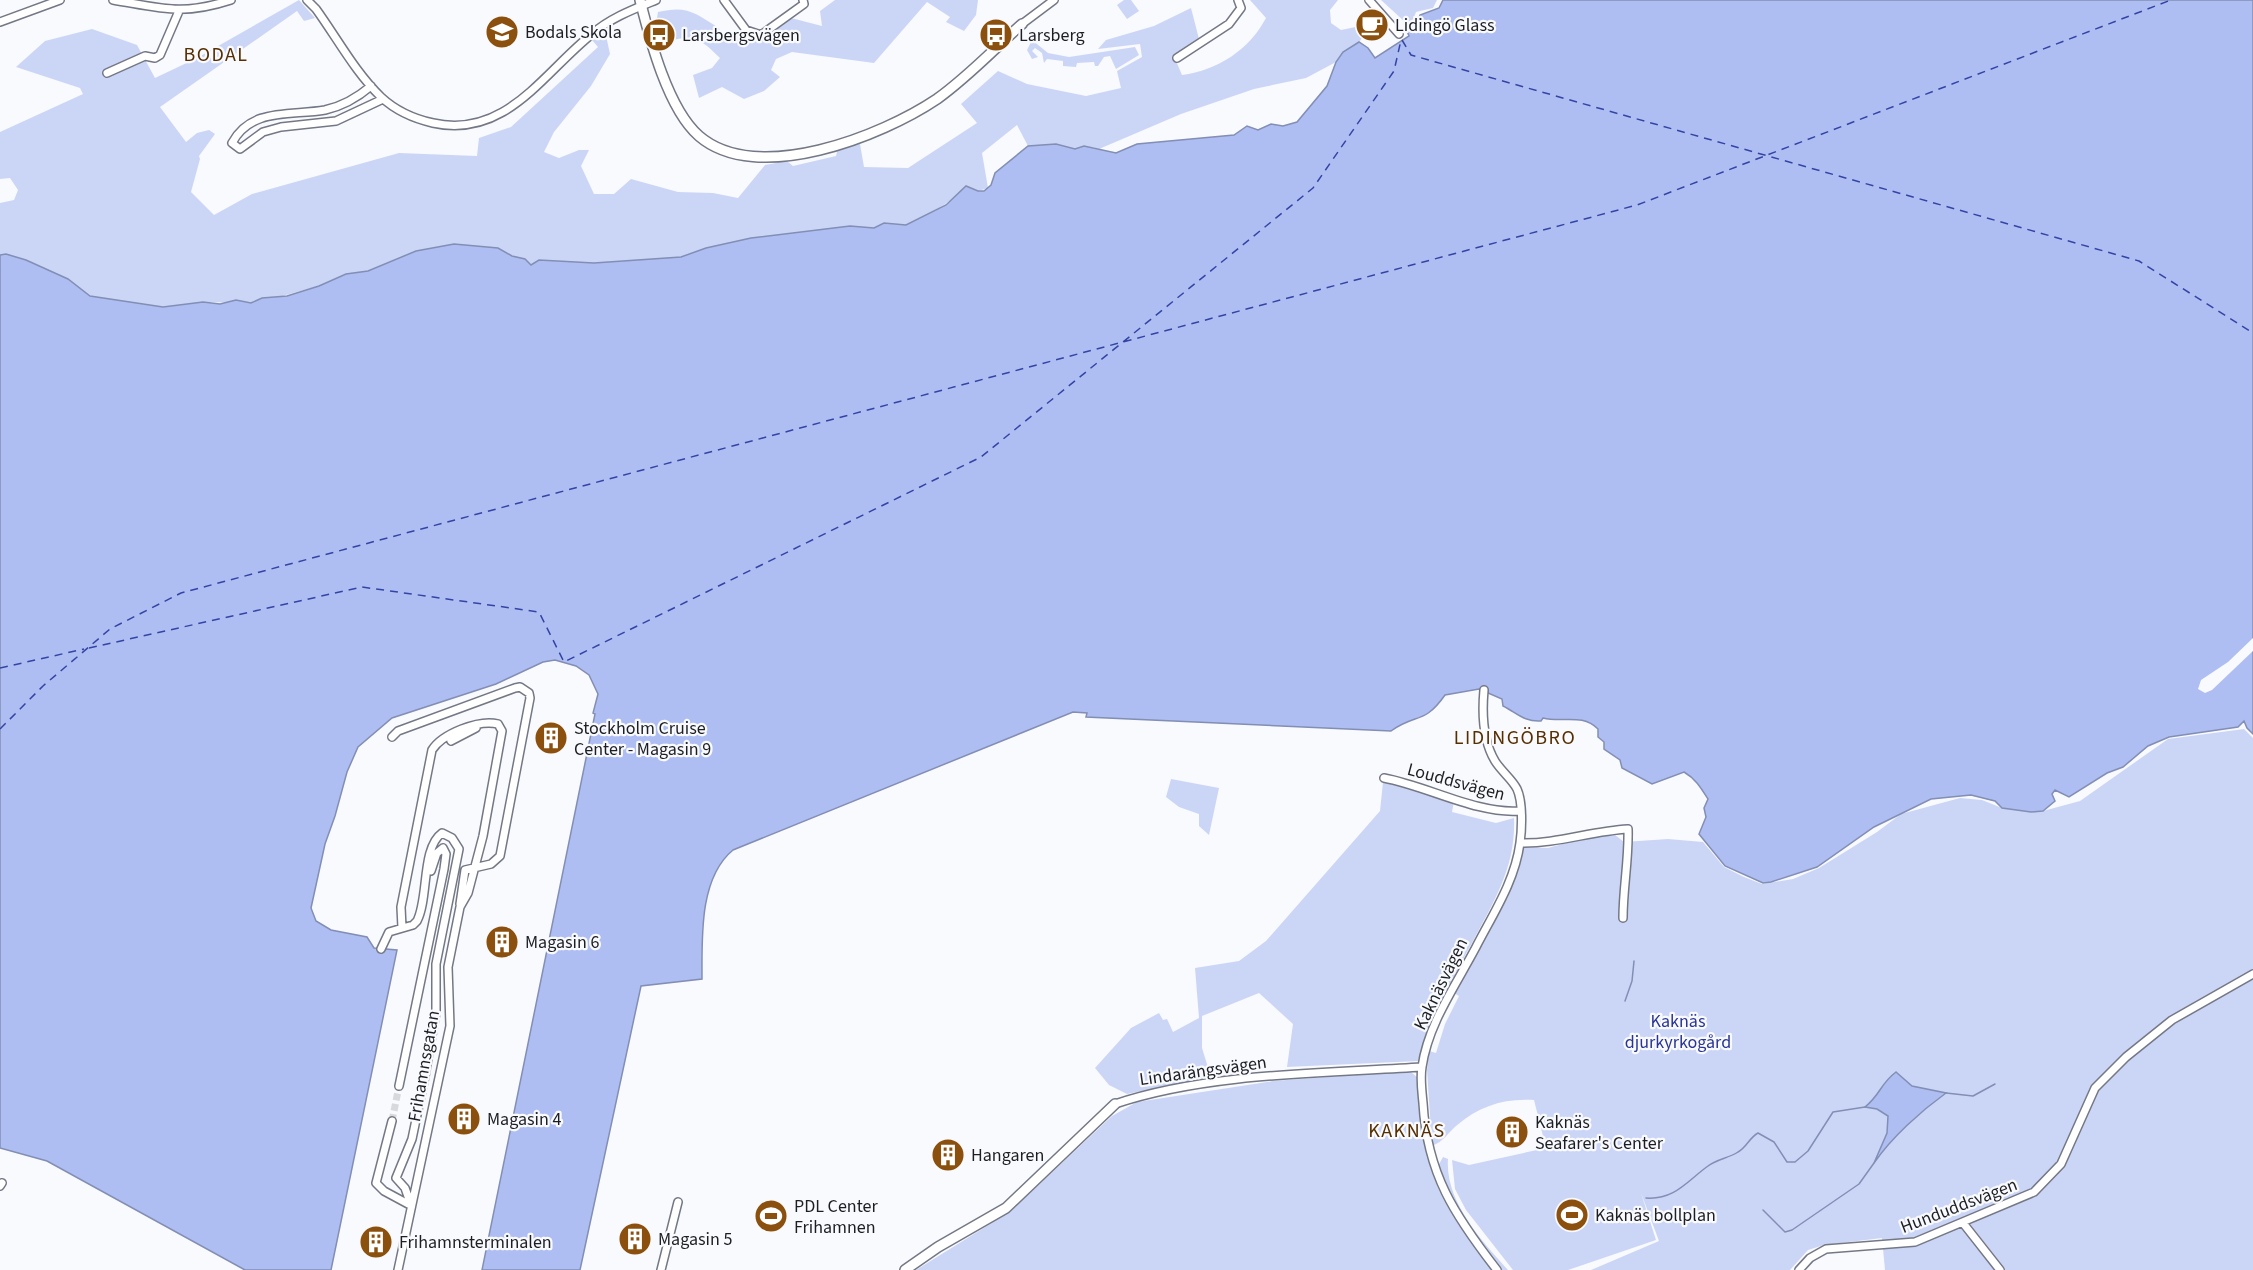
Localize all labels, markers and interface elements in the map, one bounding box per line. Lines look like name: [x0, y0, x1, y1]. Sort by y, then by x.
cafe icon: Lidingö Glass: [1354, 7, 1390, 43]
place label: Lidingö Glass: [1395, 13, 1494, 38]
school or university icon: Bodals Skola: [484, 14, 520, 50]
bus stop icon: Larsbergsvägen: [641, 17, 677, 53]
bus stop icon: Larsberg: [978, 17, 1014, 53]
place label: Bodals Skola: [525, 20, 622, 45]
place label: Larsbergsvägen: [682, 23, 800, 48]
place label: Larsberg: [1019, 23, 1085, 48]
district label: BODAL: [183, 41, 249, 69]
place label: Stockholm Cruise Center - Magasin 9: [574, 716, 711, 762]
building icon: Stockholm Cruise Center - Magasin 9: [533, 720, 569, 756]
district label: LIDINGÖBRO: [1454, 724, 1576, 752]
street label: Louddsvägen: [1404, 757, 1508, 807]
building icon: Magasin 6: [484, 924, 520, 960]
place label: Magasin 6: [525, 930, 599, 955]
street label: Kaknäsvägen: [1408, 934, 1474, 1034]
street label: Frihamnsgatan: [402, 1008, 446, 1124]
park label: Kaknäs djurkyrkogård: [1625, 1009, 1731, 1055]
street label: Lindarängsvägen: [1138, 1050, 1268, 1092]
building icon: Magasin 4: [446, 1101, 482, 1137]
place label: Magasin 4: [487, 1107, 561, 1132]
place label: Kaknäs Seafarer's Center: [1535, 1110, 1664, 1156]
building icon: Kaknäs Seafarer's Center: [1494, 1114, 1530, 1150]
district label: KAKNÄS: [1368, 1117, 1446, 1145]
building icon: Hangaren: [930, 1137, 966, 1173]
place label: Hangaren: [971, 1143, 1044, 1168]
street label: Hunduddsvägen: [1897, 1172, 2021, 1240]
place label: PDL Center Frihamnen: [794, 1194, 878, 1240]
sports icon: Kaknäs bollplan: [1554, 1197, 1590, 1233]
sports icon: PDL Center Frihamnen: [753, 1198, 789, 1234]
place label: Kaknäs bollplan: [1595, 1203, 1716, 1228]
building icon: Magasin 5: [617, 1221, 653, 1257]
building icon: Frihamnsterminalen: [358, 1224, 394, 1260]
place label: Magasin 5: [658, 1227, 732, 1252]
place label: Frihamnsterminalen: [399, 1230, 552, 1255]

